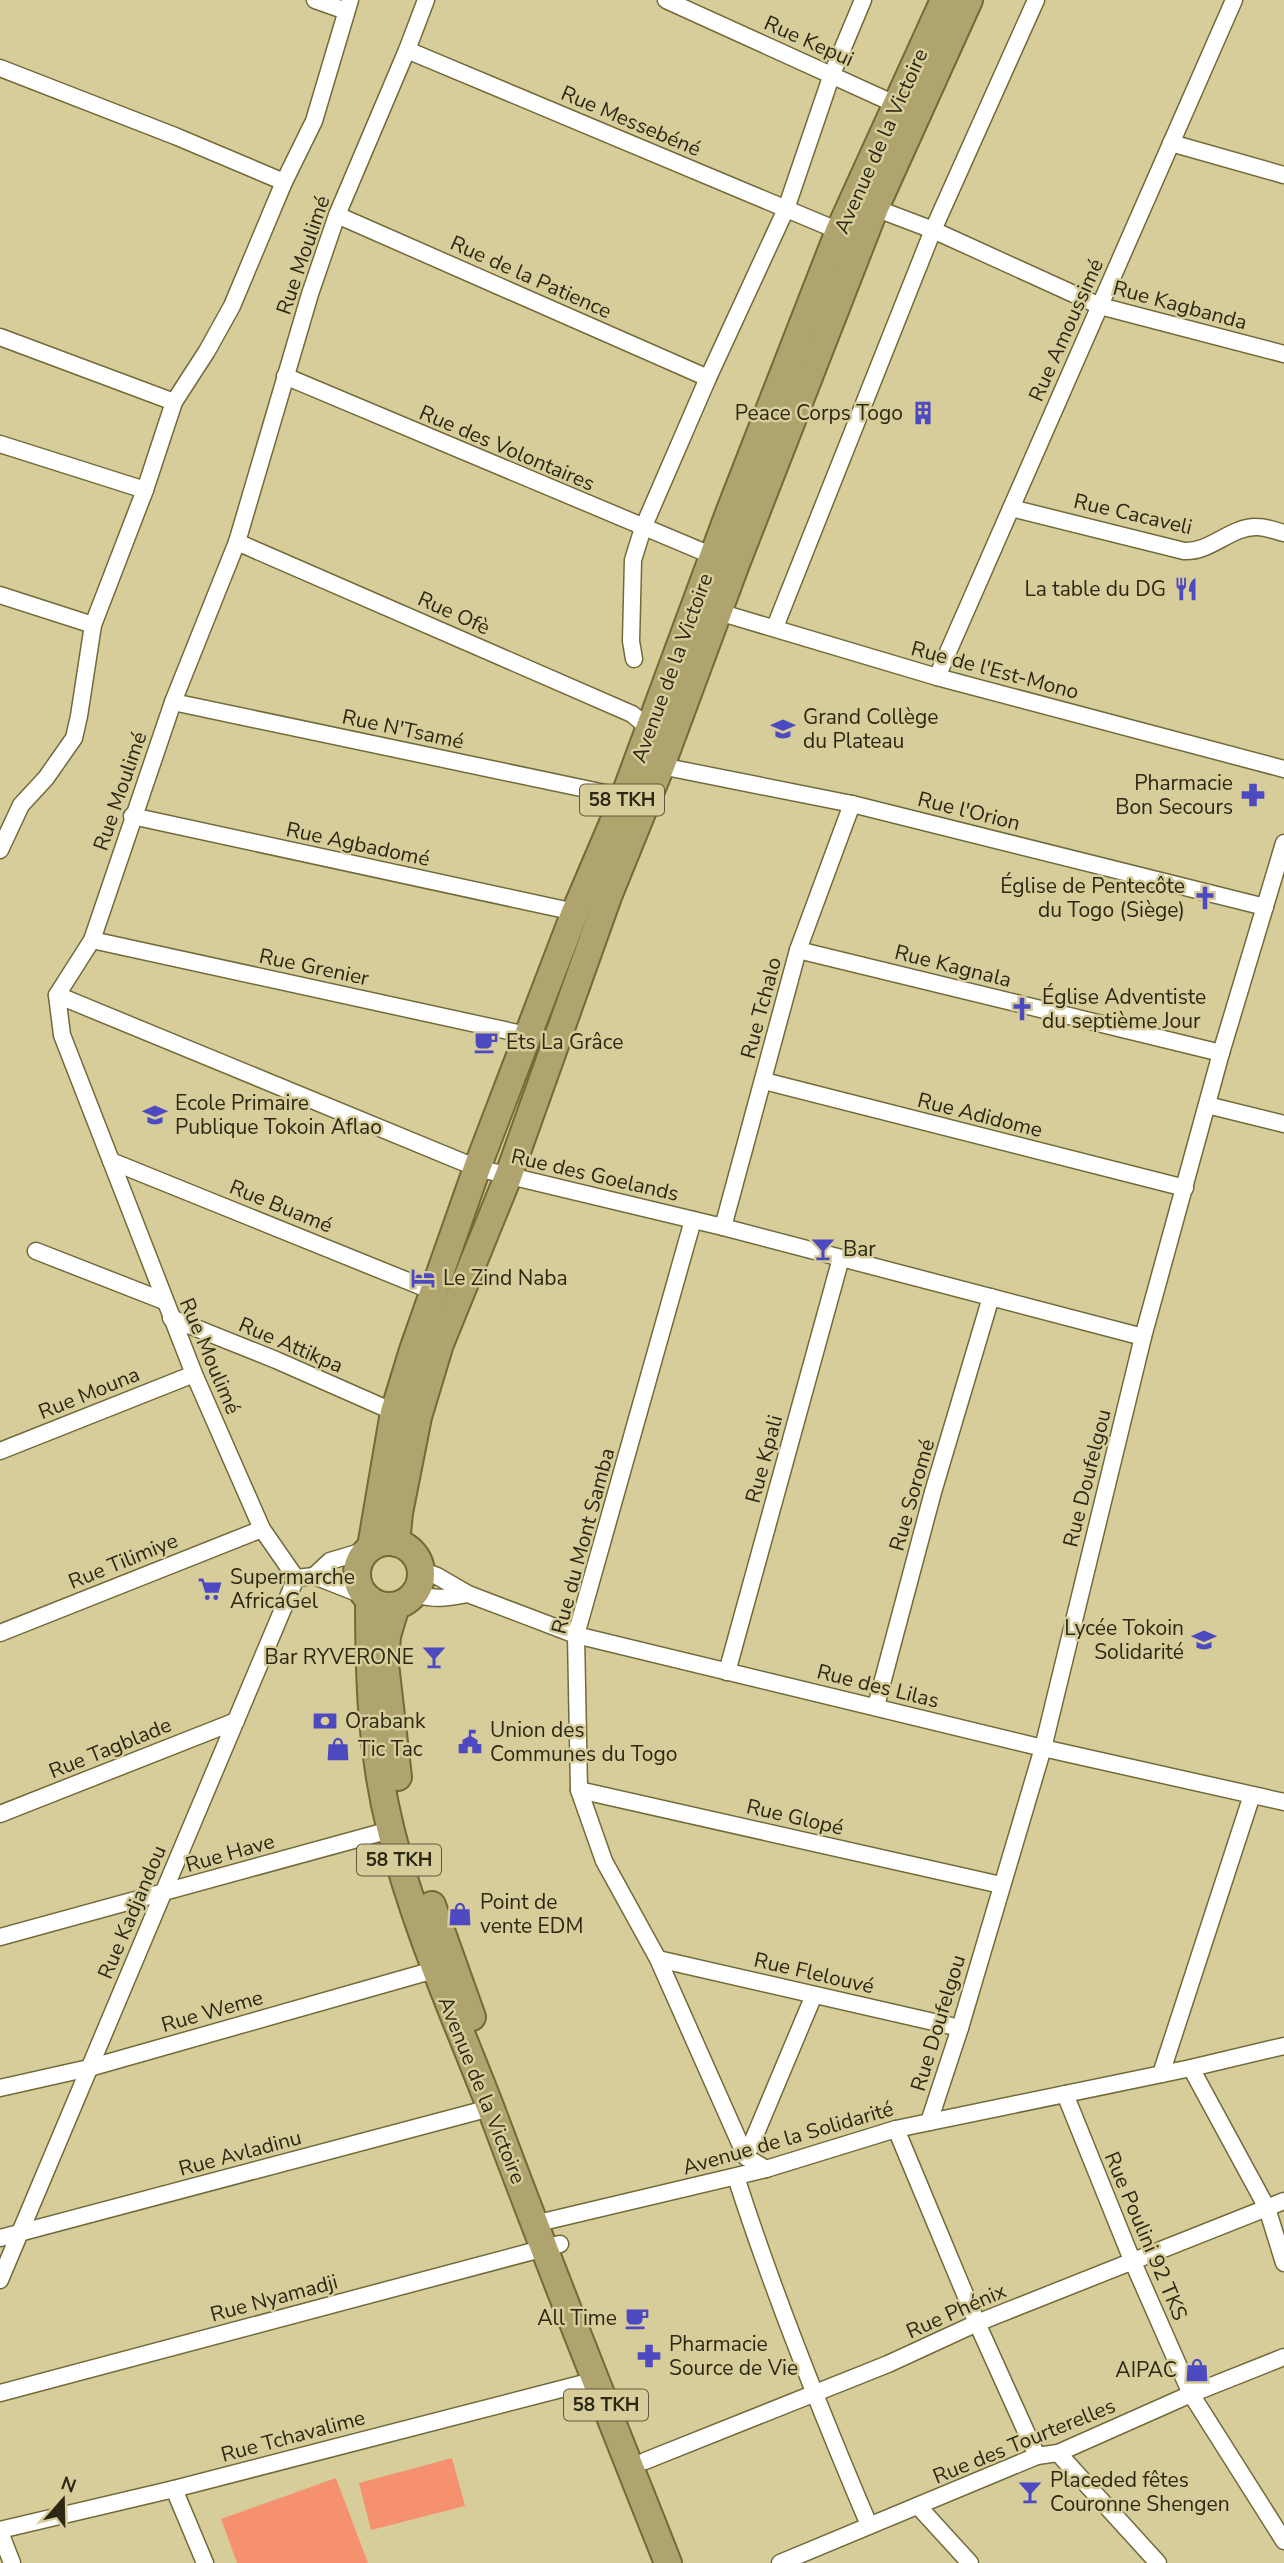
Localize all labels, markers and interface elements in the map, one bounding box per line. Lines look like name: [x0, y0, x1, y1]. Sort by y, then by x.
street label: Rue Kepui: [760, 9, 858, 73]
street label: Avenue de la Victoire: [828, 44, 934, 238]
street label: Rue Messebéné: [557, 79, 705, 163]
street label: Rue Moulimé: [270, 192, 336, 318]
street label: Rue de la Patience: [446, 229, 616, 325]
street label: Rue Amoussimé: [1022, 254, 1110, 406]
street label: Rue Kagbanda: [1110, 274, 1250, 336]
street label: Rue des Volontaires: [415, 398, 599, 498]
place label: Peace Corps Togo: [735, 399, 903, 427]
building icon: Peace Corps Togo: [909, 399, 937, 427]
street label: Rue Cacaveli: [1071, 487, 1195, 541]
street label: Avenue de la Victoire: [625, 569, 719, 767]
place label: La table du DG: [1024, 575, 1166, 603]
restaurant icon: La table du DG: [1172, 575, 1200, 603]
street label: Rue Ofè: [413, 585, 495, 641]
street label: Rue de l'Est-Mono: [908, 634, 1082, 706]
street label: Rue N'Tsamé: [339, 702, 467, 756]
place label: Grand Collège du Plateau: [803, 703, 938, 755]
school or university icon: Grand Collège du Plateau: [769, 715, 797, 743]
street label: Rue Moulimé: [87, 728, 153, 854]
place label: Pharmacie Bon Secours: [1115, 769, 1233, 821]
pharmacy icon: Pharmacie Bon Secours: [1239, 781, 1267, 809]
road number: 58 TKH: [580, 785, 664, 816]
street label: Rue l'Orion: [915, 785, 1023, 837]
street label: Rue Agbadomé: [284, 815, 432, 873]
place label: Église de Pentecôte du Togo (Siège): [1000, 872, 1185, 924]
church icon: Église de Pentecôte du Togo (Siège): [1191, 884, 1219, 912]
street label: Rue Kagnala: [892, 938, 1014, 994]
street label: Rue Grenier: [256, 942, 372, 992]
street label: Rue Tchalo: [734, 954, 788, 1062]
place label: Église Adventiste du septième Jour: [1042, 983, 1206, 1035]
church icon: Église Adventiste du septième Jour: [1008, 995, 1036, 1023]
cafe icon: Ets La Grâce: [472, 1028, 500, 1056]
place label: Ets La Grâce: [506, 1028, 623, 1056]
street label: Rue Adidome: [915, 1086, 1045, 1144]
place label: Ecole Primaire Publique Tokoin Aflao: [175, 1089, 382, 1141]
school or university icon: Ecole Primaire Publique Tokoin Aflao: [141, 1101, 169, 1129]
street label: Rue des Goelands: [509, 1142, 681, 1208]
street label: Rue Buamé: [225, 1173, 337, 1239]
bar icon: Bar: [809, 1235, 837, 1263]
place label: Bar: [843, 1235, 876, 1263]
hotel icon: Le Zind Naba: [409, 1264, 437, 1292]
place label: Le Zind Naba: [443, 1264, 568, 1292]
street label: Rue Moulimé: [173, 1293, 247, 1419]
street label: Rue Attikpa: [235, 1311, 347, 1379]
street label: Rue Mouna: [34, 1360, 144, 1426]
street label: Rue Doufelgou: [1056, 1406, 1118, 1550]
street label: Rue Kpali: [739, 1412, 789, 1506]
street label: Rue Soromé: [883, 1436, 941, 1554]
street label: Rue du Mont Samba: [545, 1445, 621, 1637]
street label: Rue Tilimiye: [64, 1526, 182, 1596]
place label: Supermarche AfricaGel: [230, 1563, 355, 1615]
supermarket icon: Supermarche AfricaGel: [196, 1575, 224, 1603]
place label: Lycée Tokoin Solidarité: [1064, 1614, 1184, 1666]
school or university icon: Lycée Tokoin Solidarité: [1190, 1626, 1218, 1654]
place label: Bar RYVERONE: [265, 1643, 414, 1671]
bar icon: Bar RYVERONE: [420, 1643, 448, 1671]
street label: Rue des Lilas: [814, 1657, 942, 1715]
bank icon: Orabank: [311, 1707, 339, 1735]
place label: Orabank: [345, 1707, 426, 1735]
street label: Rue Tagblade: [45, 1711, 175, 1785]
place label: Union des Communes du Togo: [490, 1716, 678, 1768]
public building icon: Union des Communes du Togo: [456, 1728, 484, 1756]
shop icon: Tic Tac: [324, 1735, 352, 1763]
place label: Tic Tac: [358, 1735, 423, 1763]
street label: Rue Glopé: [744, 1792, 846, 1842]
street label: Rue Have: [182, 1827, 278, 1879]
street label: Rue Kadjandou: [91, 1841, 173, 1983]
road number: 58 TKH: [357, 1844, 441, 1876]
place label: Point de vente EDM: [480, 1888, 583, 1940]
shop icon: Point de vente EDM: [446, 1900, 474, 1928]
street label: Rue Flelouvé: [751, 1946, 877, 2000]
street label: Rue Doufelgou: [904, 1951, 972, 2095]
street label: Rue Weme: [158, 1983, 266, 2039]
street label: Avenue de la Victoire: [432, 1992, 532, 2188]
street label: Avenue de la Solidarité: [679, 2094, 897, 2182]
street label: Rue Avladinu: [175, 2123, 305, 2183]
street label: Rue Poulini 92 TKS: [1098, 2147, 1194, 2325]
street label: Rue Nyamadji: [207, 2268, 341, 2328]
street label: Rue Phénix: [902, 2277, 1010, 2345]
place label: All Time: [537, 2304, 617, 2332]
cafe icon: All Time: [623, 2304, 651, 2332]
place label: Pharmacie Source de Vie: [669, 2330, 798, 2382]
pharmacy icon: Pharmacie Source de Vie: [635, 2342, 663, 2370]
place label: AIPAC: [1115, 2356, 1177, 2384]
shop icon: AIPAC: [1183, 2356, 1211, 2384]
road number: 58 TKH: [564, 2390, 648, 2420]
street label: Rue des Tourterelles: [929, 2392, 1119, 2490]
street label: Rue Tchavalime: [218, 2403, 368, 2469]
north arrow: [28, 2465, 98, 2535]
place label: Placeded fêtes Couronne Shengen: [1050, 2466, 1230, 2518]
text: N: [57, 2470, 80, 2500]
bar icon: Placeded fêtes Couronne Shengen: [1016, 2478, 1044, 2506]

